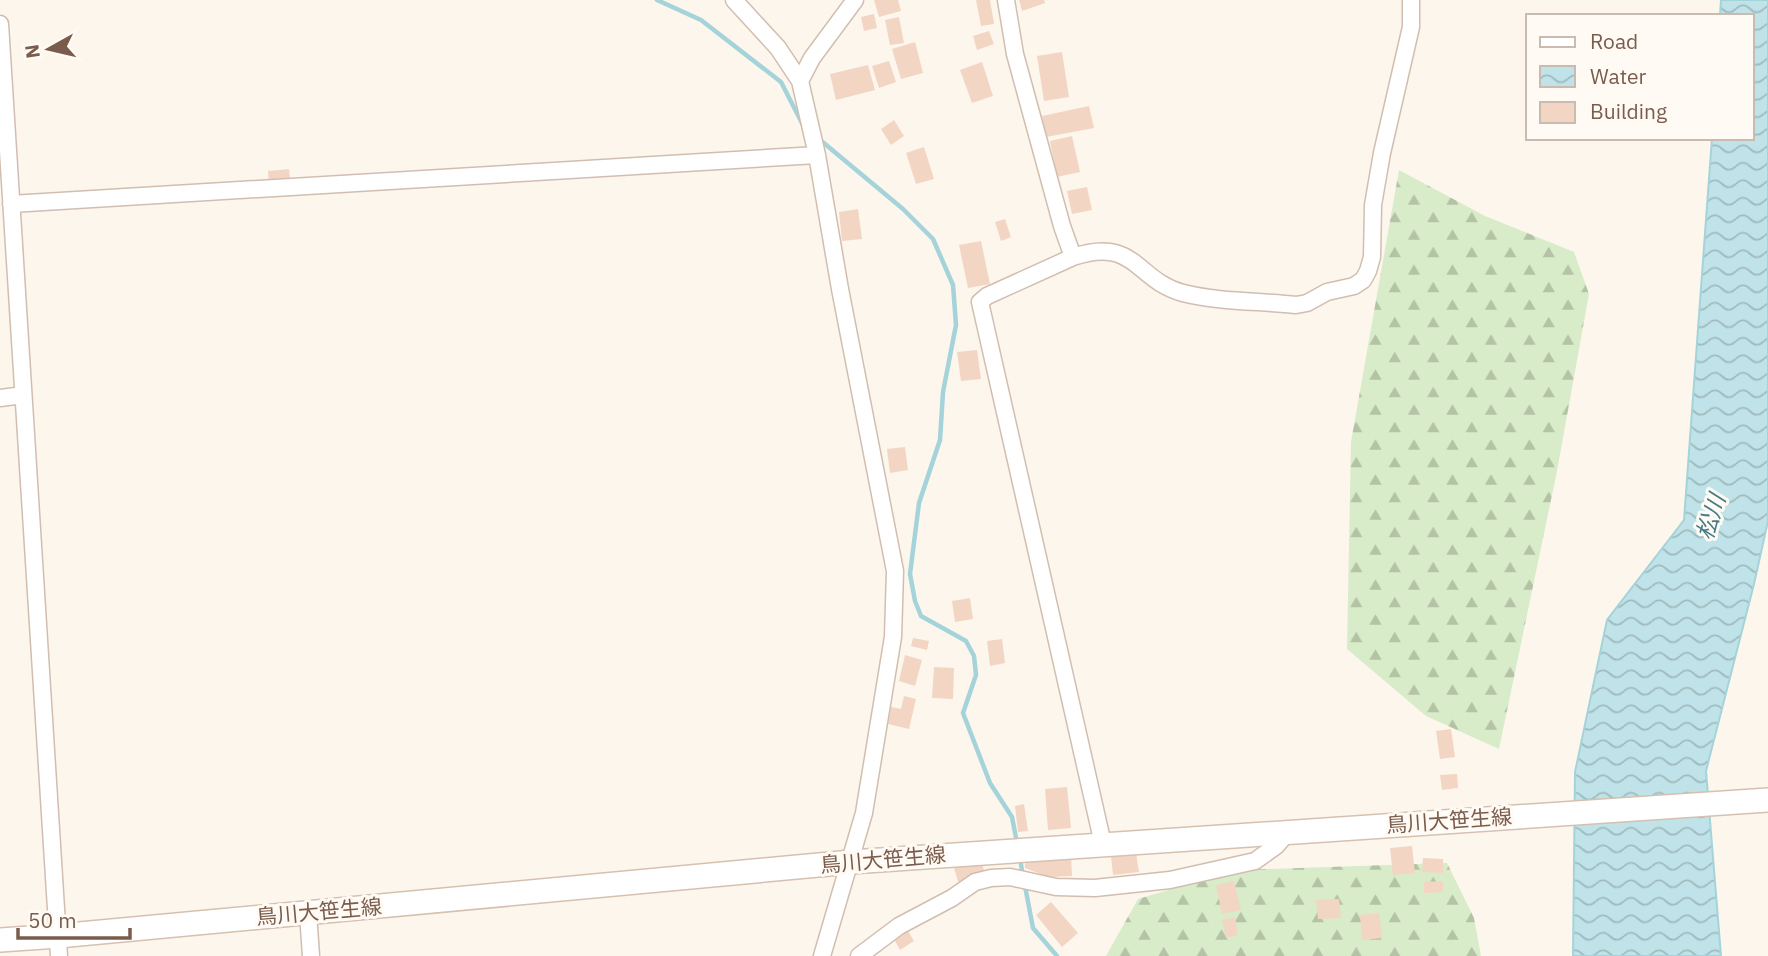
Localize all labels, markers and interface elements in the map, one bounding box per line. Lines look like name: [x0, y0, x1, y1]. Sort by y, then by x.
north arrow: [14, 14, 84, 84]
legend: [1526, 14, 1754, 140]
text: Road: [1590, 27, 1638, 55]
text: N: [19, 43, 45, 60]
text: Water: [1590, 62, 1647, 90]
text: Building: [1590, 97, 1667, 125]
water label: 松川: [1689, 487, 1732, 543]
street label: 鳥川大笹生線: [1385, 802, 1513, 838]
street label: 鳥川大笹生線: [819, 840, 947, 878]
street label: 鳥川大笹生線: [255, 892, 383, 930]
scale bar: [18, 897, 130, 941]
text: 50 m: [28, 906, 77, 934]

